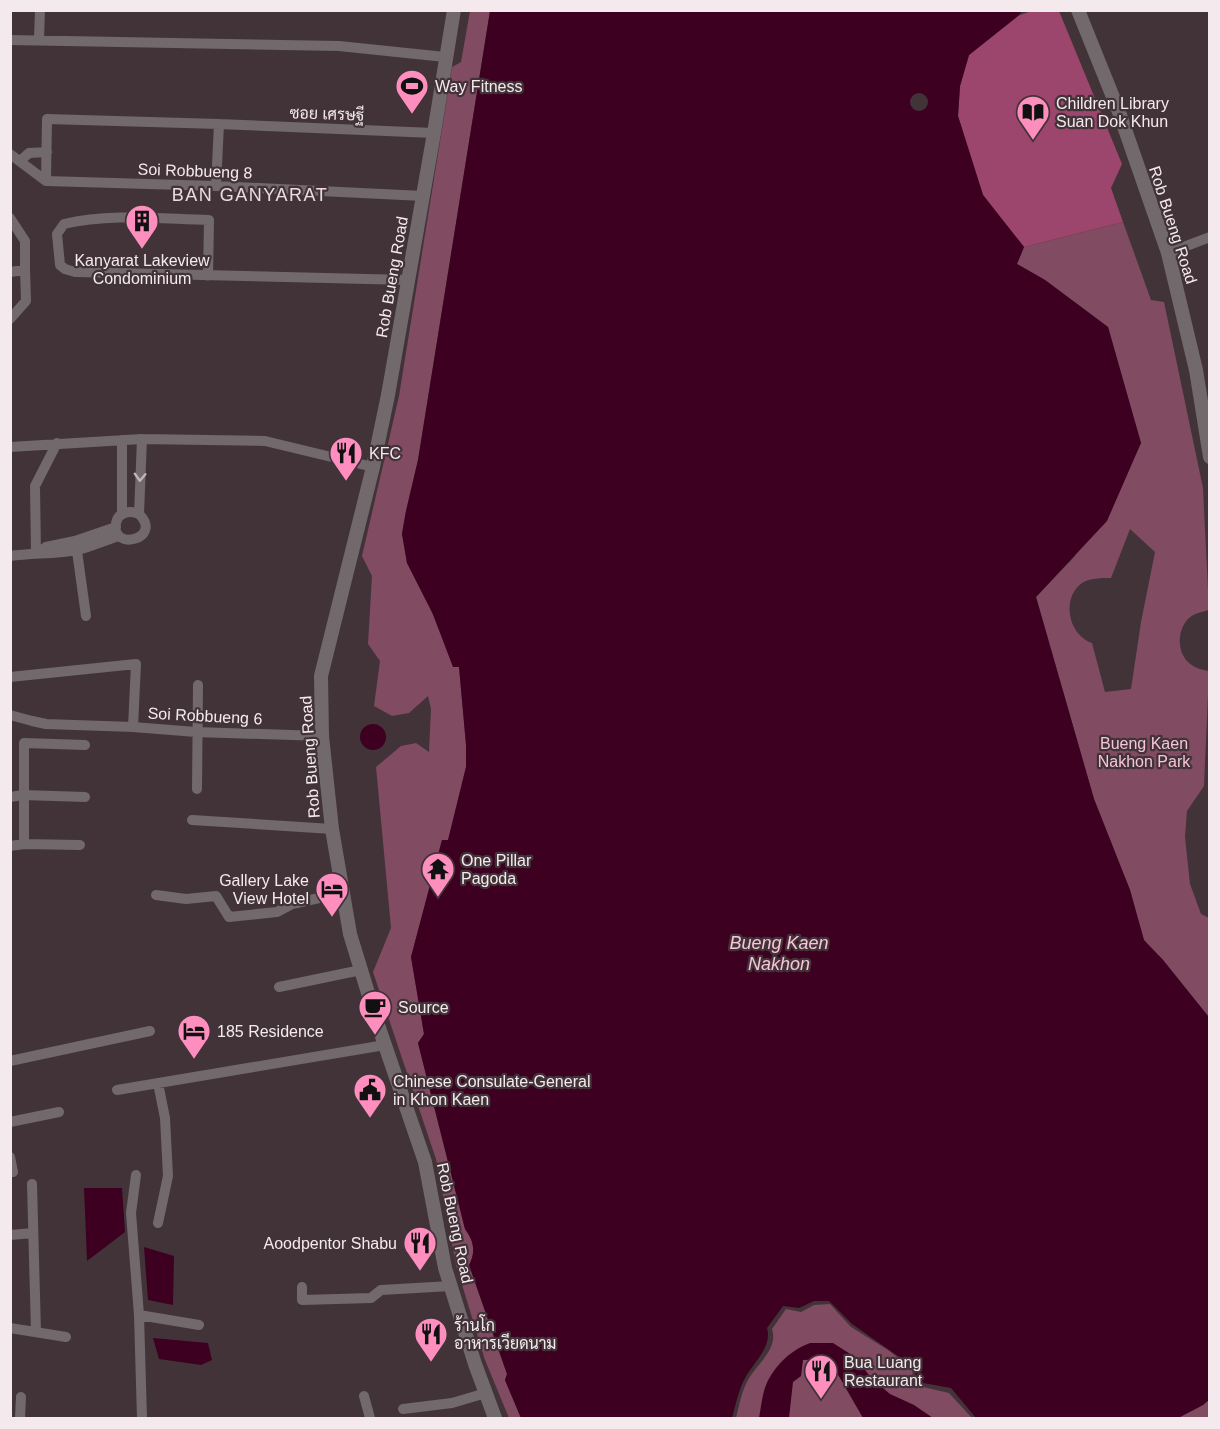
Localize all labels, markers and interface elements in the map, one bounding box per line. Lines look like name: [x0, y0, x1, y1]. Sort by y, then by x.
sports icon: Way Fitness: [394, 68, 430, 115]
place label: Way Fitness: [435, 78, 522, 95]
library icon: Children Library Suan Dok Khun: [1015, 94, 1051, 141]
place label: Children Library Suan Dok Khun: [1056, 95, 1169, 130]
street label: ซอย เศรษฐี: [289, 101, 365, 126]
street label: Soi Robbueng 8: [137, 161, 253, 182]
street label: Rob Bueng Road: [1146, 164, 1200, 286]
district label: BAN GANYARAT: [172, 185, 328, 205]
building icon: Kanyarat Lakeview Condominium: [124, 203, 160, 250]
street label: Rob Bueng Road: [373, 215, 411, 339]
place label: Kanyarat Lakeview Condominium: [74, 252, 210, 287]
restaurant icon: KFC: [328, 435, 364, 482]
place label: KFC: [369, 445, 401, 462]
one-way arrow: [134, 472, 147, 481]
street label: Rob Bueng Road: [297, 695, 323, 819]
street label: Soi Robbueng 6: [147, 705, 263, 727]
park label: Bueng Kaen Nakhon Park: [1098, 735, 1191, 770]
temple icon: One Pillar Pagoda: [420, 851, 456, 898]
place label: One Pillar Pagoda: [461, 852, 532, 887]
hotel icon: Gallery Lake View Hotel: [314, 871, 350, 918]
place label: Gallery Lake View Hotel: [219, 872, 309, 907]
water label: Bueng Kaen Nakhon: [729, 933, 829, 974]
cafe icon: Source: [357, 989, 393, 1036]
place label: Source: [398, 999, 449, 1016]
hotel icon: 185 Residence: [176, 1013, 212, 1060]
place label: 185 Residence: [217, 1023, 324, 1040]
public building icon: Chinese Consulate-General in Khon Kaen: [352, 1072, 388, 1119]
place label: Chinese Consulate-General in Khon Kaen: [393, 1073, 590, 1108]
street label: Rob Bueng Road: [434, 1161, 476, 1285]
restaurant icon: Aoodpentor Shabu: [402, 1225, 438, 1272]
place label: Aoodpentor Shabu: [264, 1235, 397, 1252]
place label: ร้านโก อาหารเวียดนาม: [454, 1314, 556, 1352]
restaurant icon: ร้านโก อาหารเวียดนาม: [413, 1316, 449, 1363]
restaurant icon: Bua Luang Restaurant: [803, 1353, 839, 1400]
place label: Bua Luang Restaurant: [844, 1354, 923, 1389]

